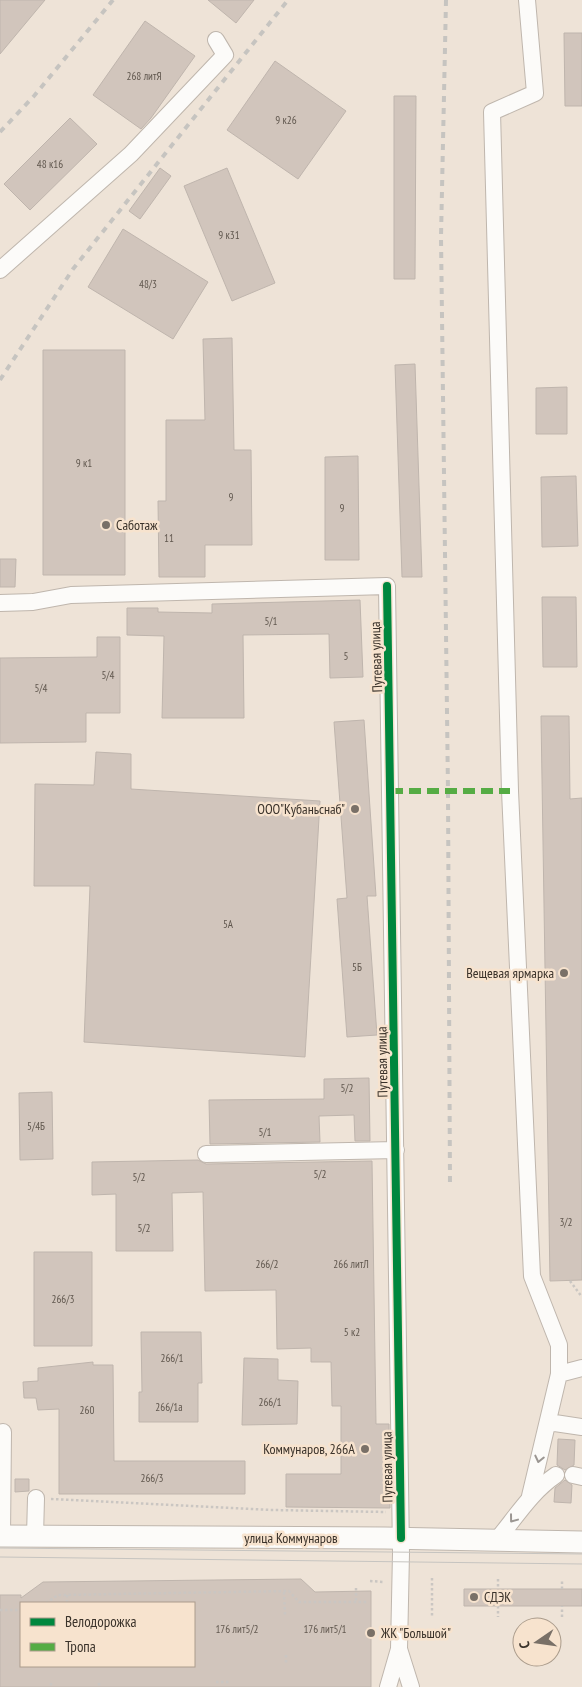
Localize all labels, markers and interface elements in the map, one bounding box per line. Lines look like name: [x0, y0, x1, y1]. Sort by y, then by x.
house number: 268 литЯ: [126, 69, 162, 83]
house number: 9 к26: [275, 113, 297, 127]
house number: 48 к16: [37, 157, 63, 171]
house number: 9 к31: [218, 228, 240, 242]
house number: 48/3: [139, 277, 157, 291]
house number: 9 к1: [76, 456, 92, 470]
house number: 9: [229, 490, 234, 504]
house number: 9: [340, 501, 345, 515]
place label: Саботаж: [116, 516, 158, 534]
marker: Саботаж: [100, 519, 112, 531]
house number: 11: [164, 531, 174, 545]
house number: 5/1: [264, 614, 278, 628]
street label: Путевая улица: [366, 621, 386, 693]
house number: 5: [344, 649, 349, 663]
house number: 5/4: [101, 668, 115, 682]
house number: 5/4: [34, 681, 48, 695]
place label: ООО"Кубаньснаб": [257, 800, 345, 818]
marker: ООО"Кубаньснаб": [349, 803, 361, 815]
house number: 5А: [223, 917, 234, 931]
house number: 5Б: [352, 960, 362, 974]
place label: Вещевая ярмарка: [466, 964, 554, 982]
marker: Вещевая ярмарка: [558, 967, 570, 979]
street label: Путевая улица: [372, 1026, 392, 1098]
house number: 5/2: [340, 1081, 354, 1095]
house number: 5/4Б: [27, 1119, 45, 1133]
house number: 5/1: [258, 1125, 272, 1139]
house number: 5/2: [313, 1167, 327, 1181]
house number: 5/2: [132, 1170, 146, 1184]
house number: 3/2: [559, 1215, 573, 1229]
house number: 5/2: [137, 1221, 151, 1235]
house number: 266/2: [255, 1257, 279, 1271]
house number: 266 литЛ: [333, 1257, 369, 1271]
house number: 266/3: [51, 1292, 75, 1306]
house number: 5 к2: [344, 1325, 360, 1339]
house number: 266/1: [160, 1351, 184, 1365]
house number: 266/1: [258, 1395, 282, 1409]
house number: 266/1а: [155, 1400, 183, 1414]
house number: 260: [80, 1403, 94, 1417]
street label: Путевая улица: [377, 1431, 397, 1503]
place label: Коммунаров, 266А: [263, 1440, 355, 1458]
marker: Коммунаров, 266А: [359, 1443, 371, 1455]
one-way arrow: [534, 1454, 545, 1463]
house number: 266/3: [140, 1471, 164, 1485]
one-way arrow: [511, 1513, 519, 1522]
street label: улица Коммунаров: [244, 1529, 338, 1547]
place label: СДЭК: [484, 1588, 511, 1606]
marker: СДЭК: [468, 1591, 480, 1603]
legend: [20, 1602, 195, 1667]
text: Велодорожка: [65, 1612, 136, 1631]
north arrow: [512, 1617, 562, 1667]
house number: 176 лит5/2: [215, 1622, 259, 1636]
house number: 176 лит5/1: [303, 1622, 347, 1636]
place label: ЖК "Большой": [380, 1624, 451, 1642]
marker: ЖК "Большой": [365, 1627, 377, 1639]
text: Тропа: [65, 1637, 96, 1656]
text: С: [515, 1639, 534, 1650]

